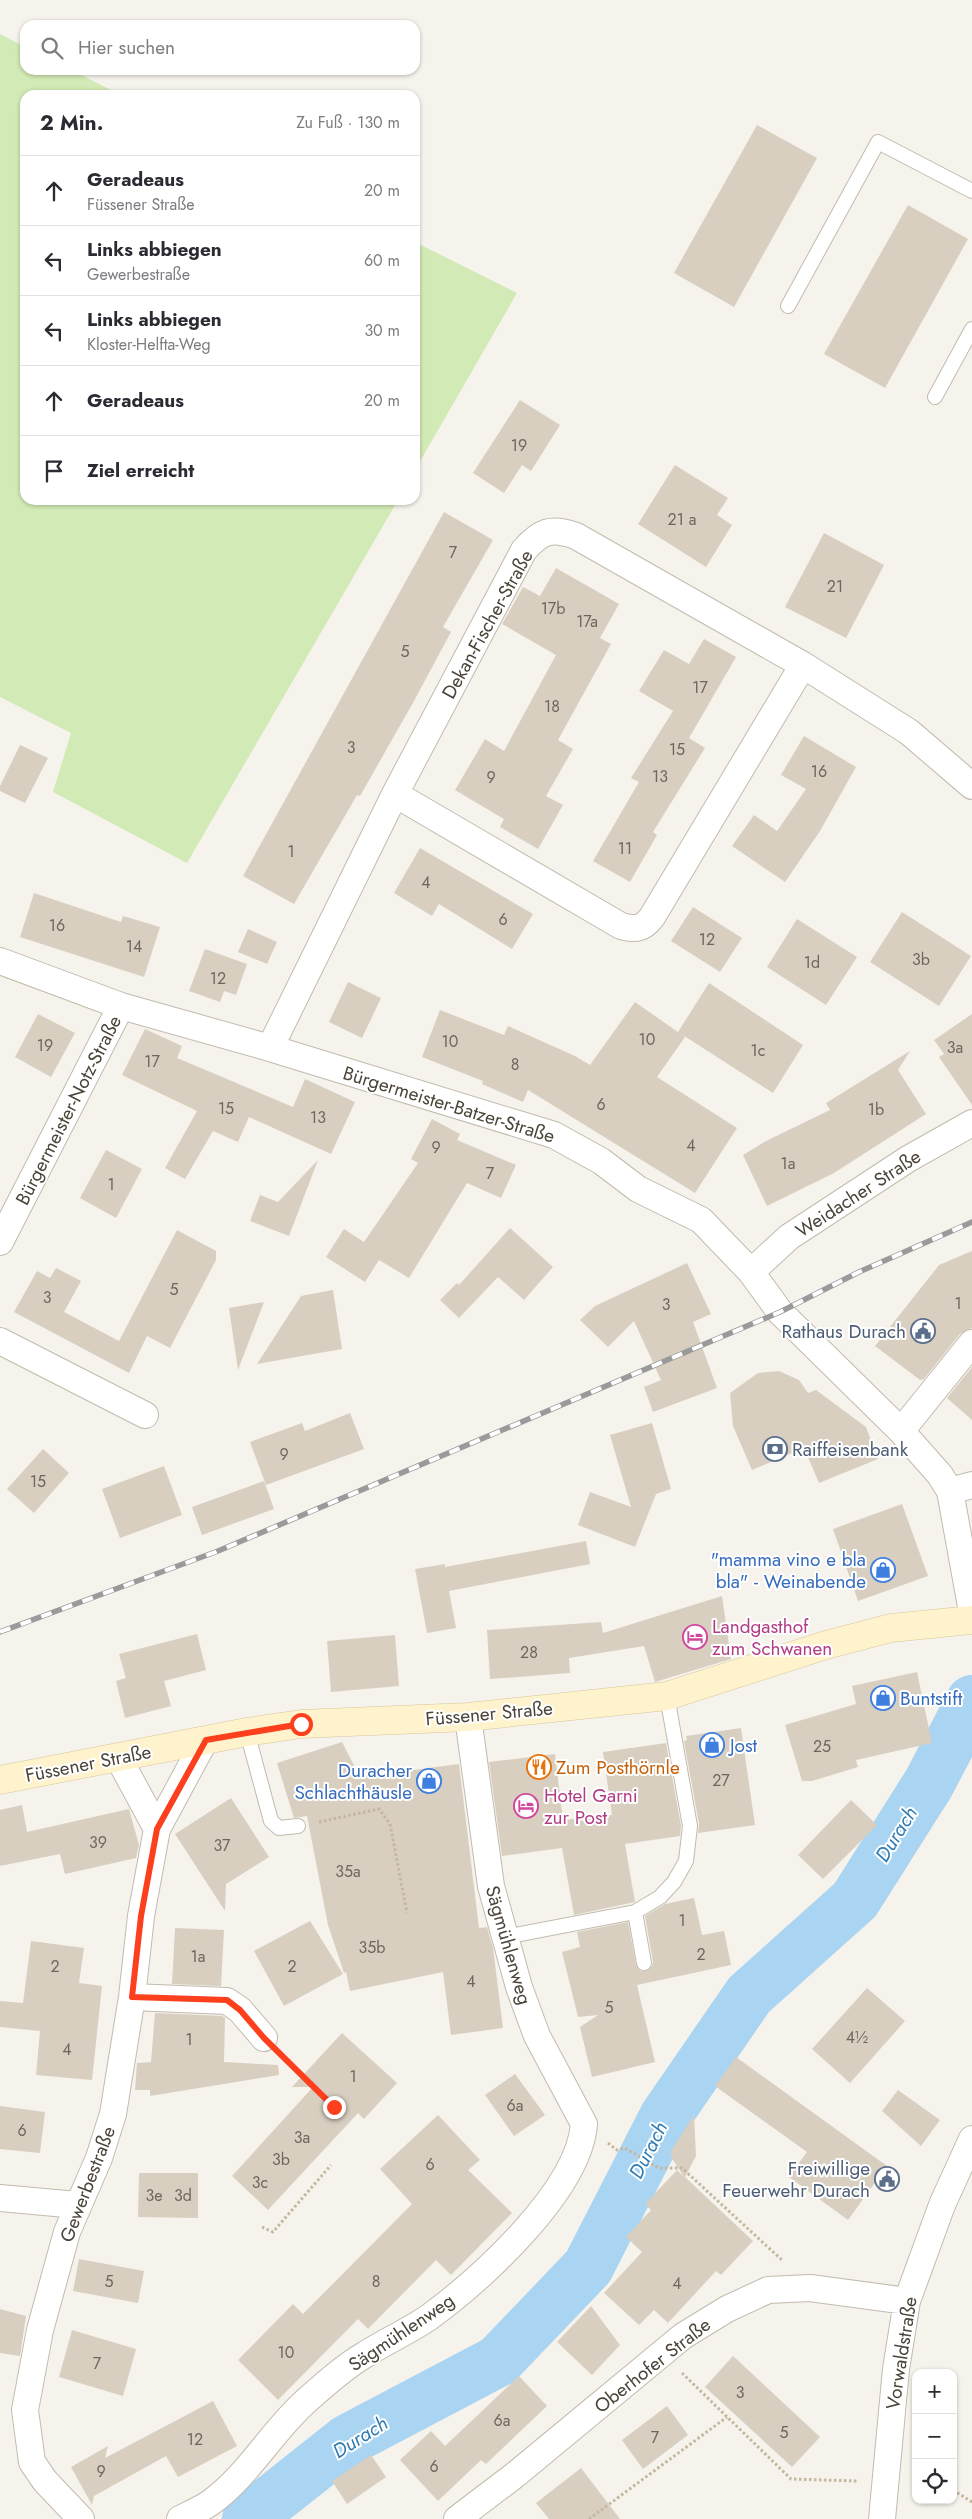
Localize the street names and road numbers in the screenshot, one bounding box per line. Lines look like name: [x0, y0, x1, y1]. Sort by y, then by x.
street label: Dekan-Fischer-Straße: [435, 545, 540, 704]
street label: Bürgermeister-Notz-Straße: [9, 1011, 128, 1210]
street label: Bürgermeister-Batzer-Straße: [340, 1059, 558, 1150]
street label: Weidacher Straße: [790, 1143, 926, 1244]
street label: Füssener Straße: [424, 1694, 554, 1733]
street label: Füssener Straße: [23, 1738, 154, 1789]
street label: Sägmühlenweg: [479, 1883, 538, 2008]
street label: Gewerbestraße: [53, 2122, 122, 2246]
street label: Sägmühlenweg: [343, 2287, 460, 2378]
street label: Vorwaldstraße: [879, 2294, 924, 2412]
street label: Oberhofer Straße: [588, 2311, 716, 2419]

